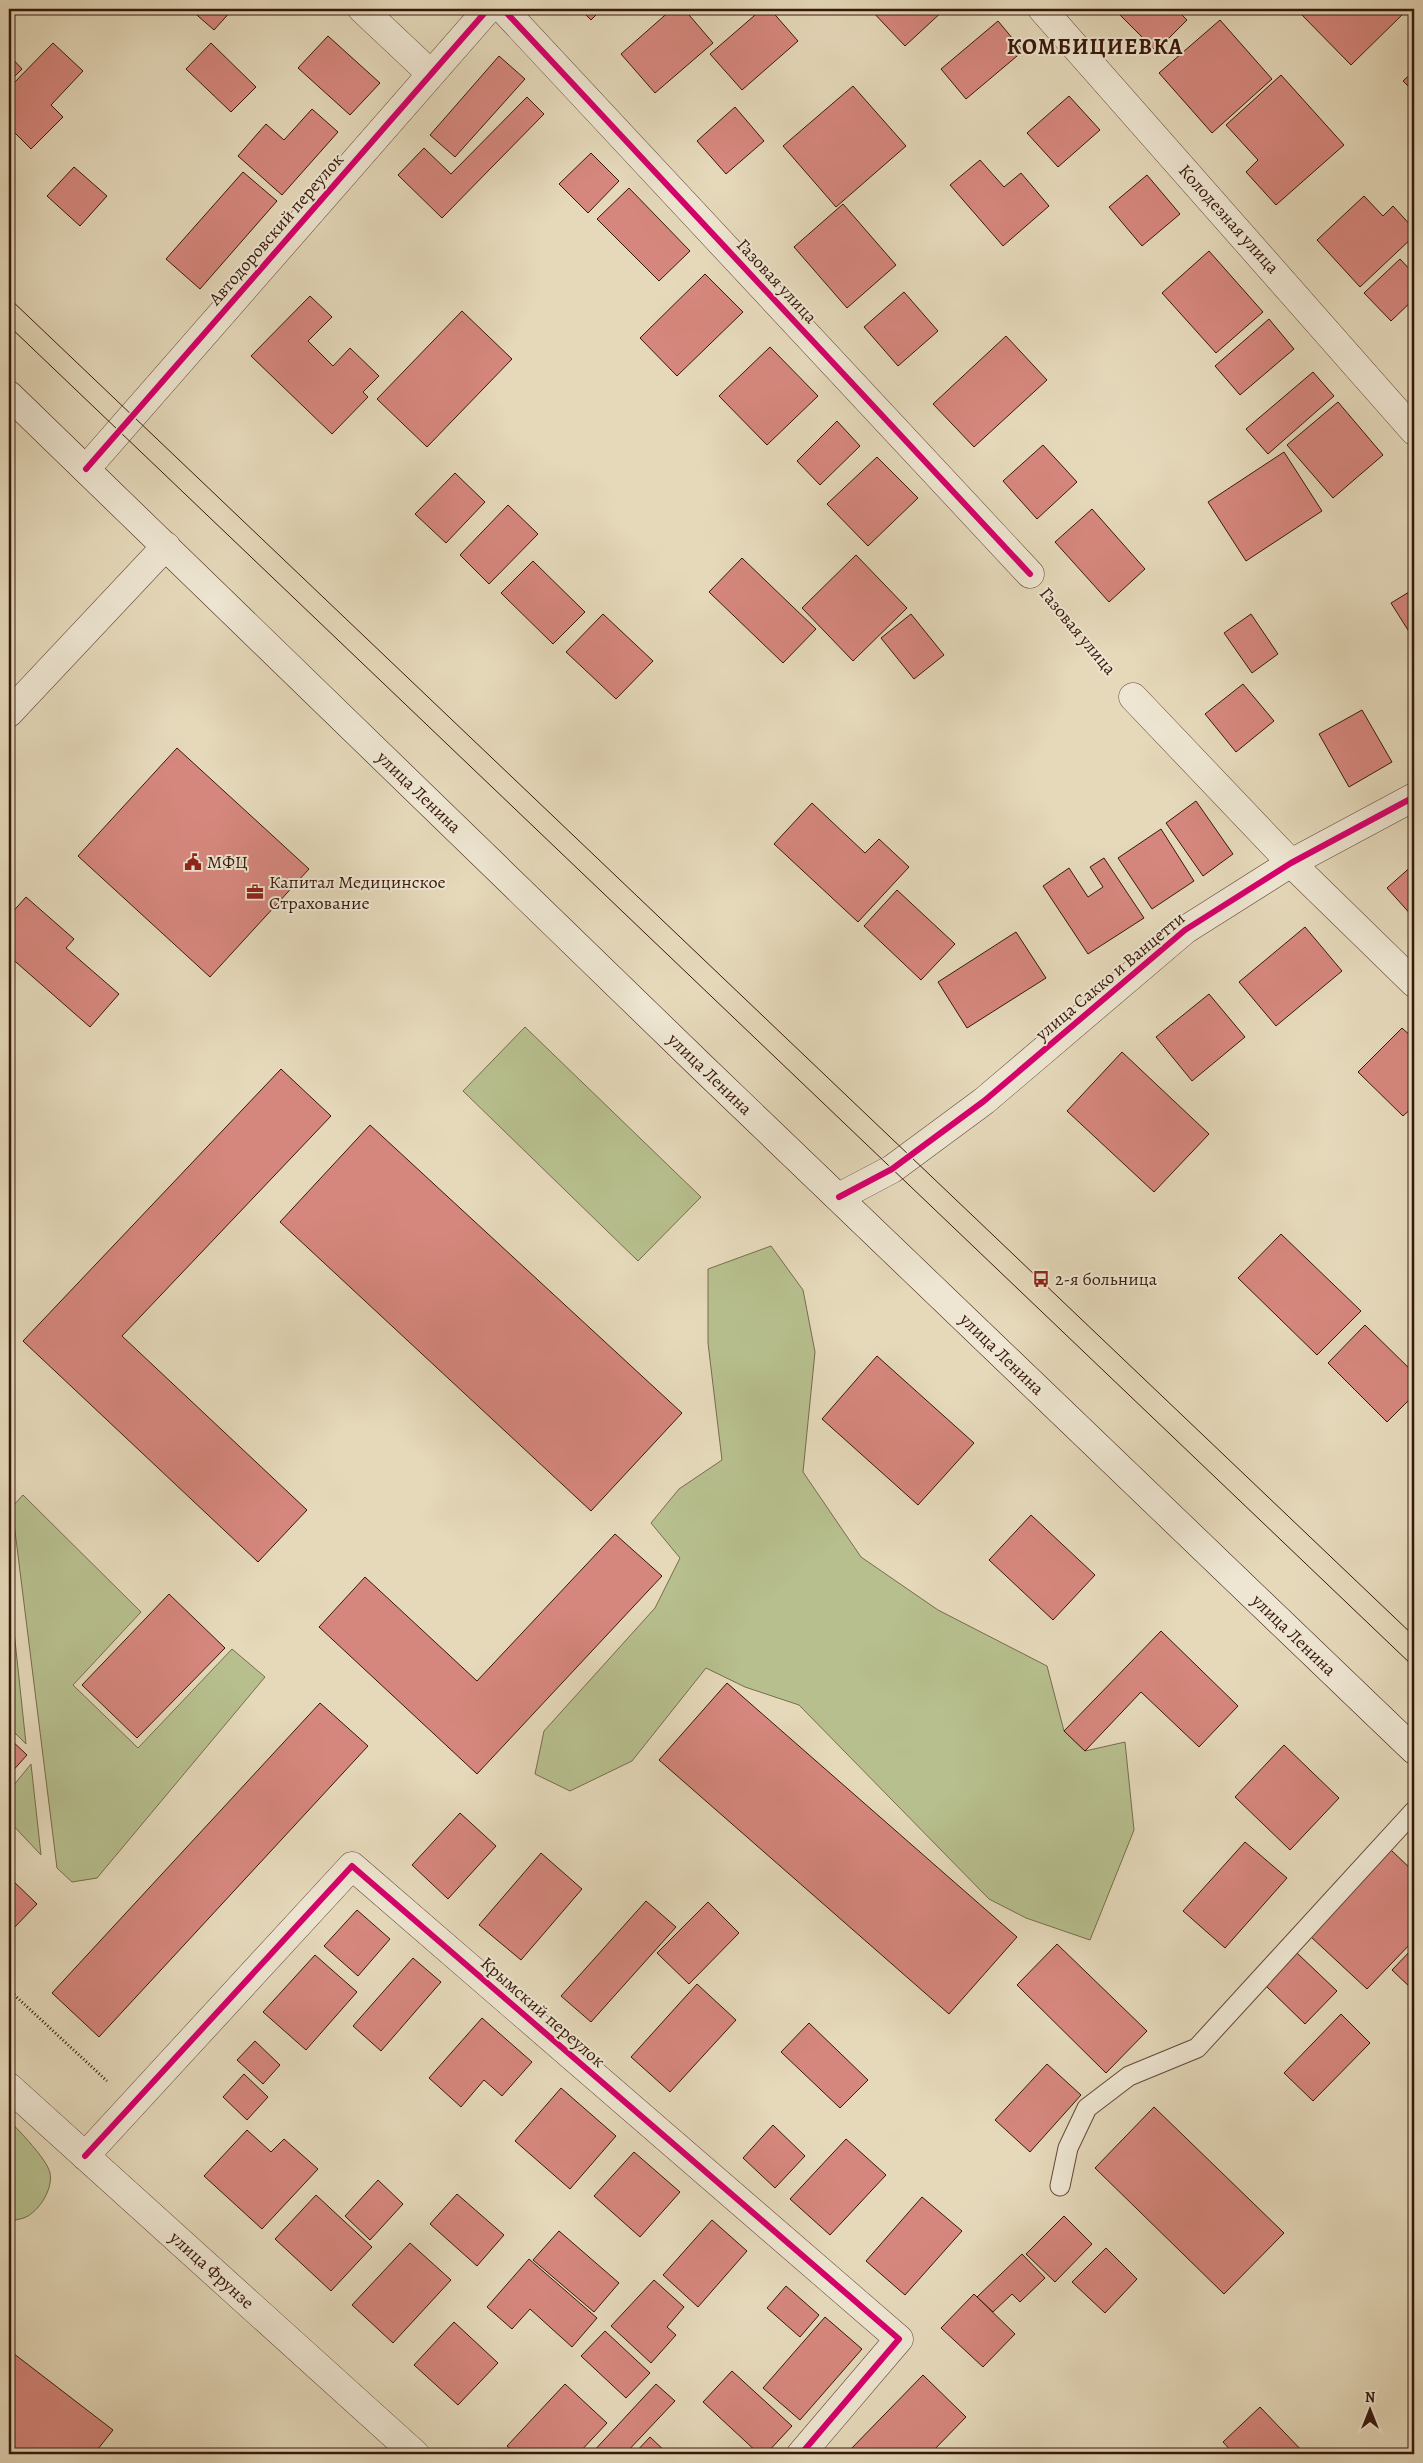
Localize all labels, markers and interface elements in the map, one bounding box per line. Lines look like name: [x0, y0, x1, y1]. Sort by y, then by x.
district label: КОМБИЦИЕВКА: [1007, 32, 1183, 62]
street label: Автодоровский переулок: [203, 148, 349, 311]
street label: Колодезная улица: [1173, 159, 1285, 280]
street label: Газовая улица: [731, 233, 823, 329]
street label: Газовая улица: [1034, 582, 1122, 681]
street label: улица Ленина: [371, 745, 467, 839]
place label: МФЦ: [207, 850, 248, 874]
public building icon: МФЦ: [183, 852, 203, 872]
place label: Капитал Медицинское Страхование: [269, 870, 446, 915]
office icon: Капитал Медицинское Страхование: [245, 882, 265, 902]
street label: улица Сакко и Ванцетти: [1029, 906, 1190, 1046]
street label: улица Ленина: [662, 1027, 758, 1121]
place label: 2-я больница: [1055, 1267, 1158, 1291]
bus stop icon: 2-я больница: [1031, 1269, 1051, 1289]
street label: улица Ленина: [954, 1307, 1050, 1401]
street label: улица Ленина: [1246, 1588, 1342, 1682]
street label: Крымский переулок: [475, 1951, 611, 2073]
street label: улица Фрунзе: [164, 2225, 259, 2314]
north arrow: [1346, 2386, 1396, 2436]
text: N: [1365, 2388, 1375, 2407]

